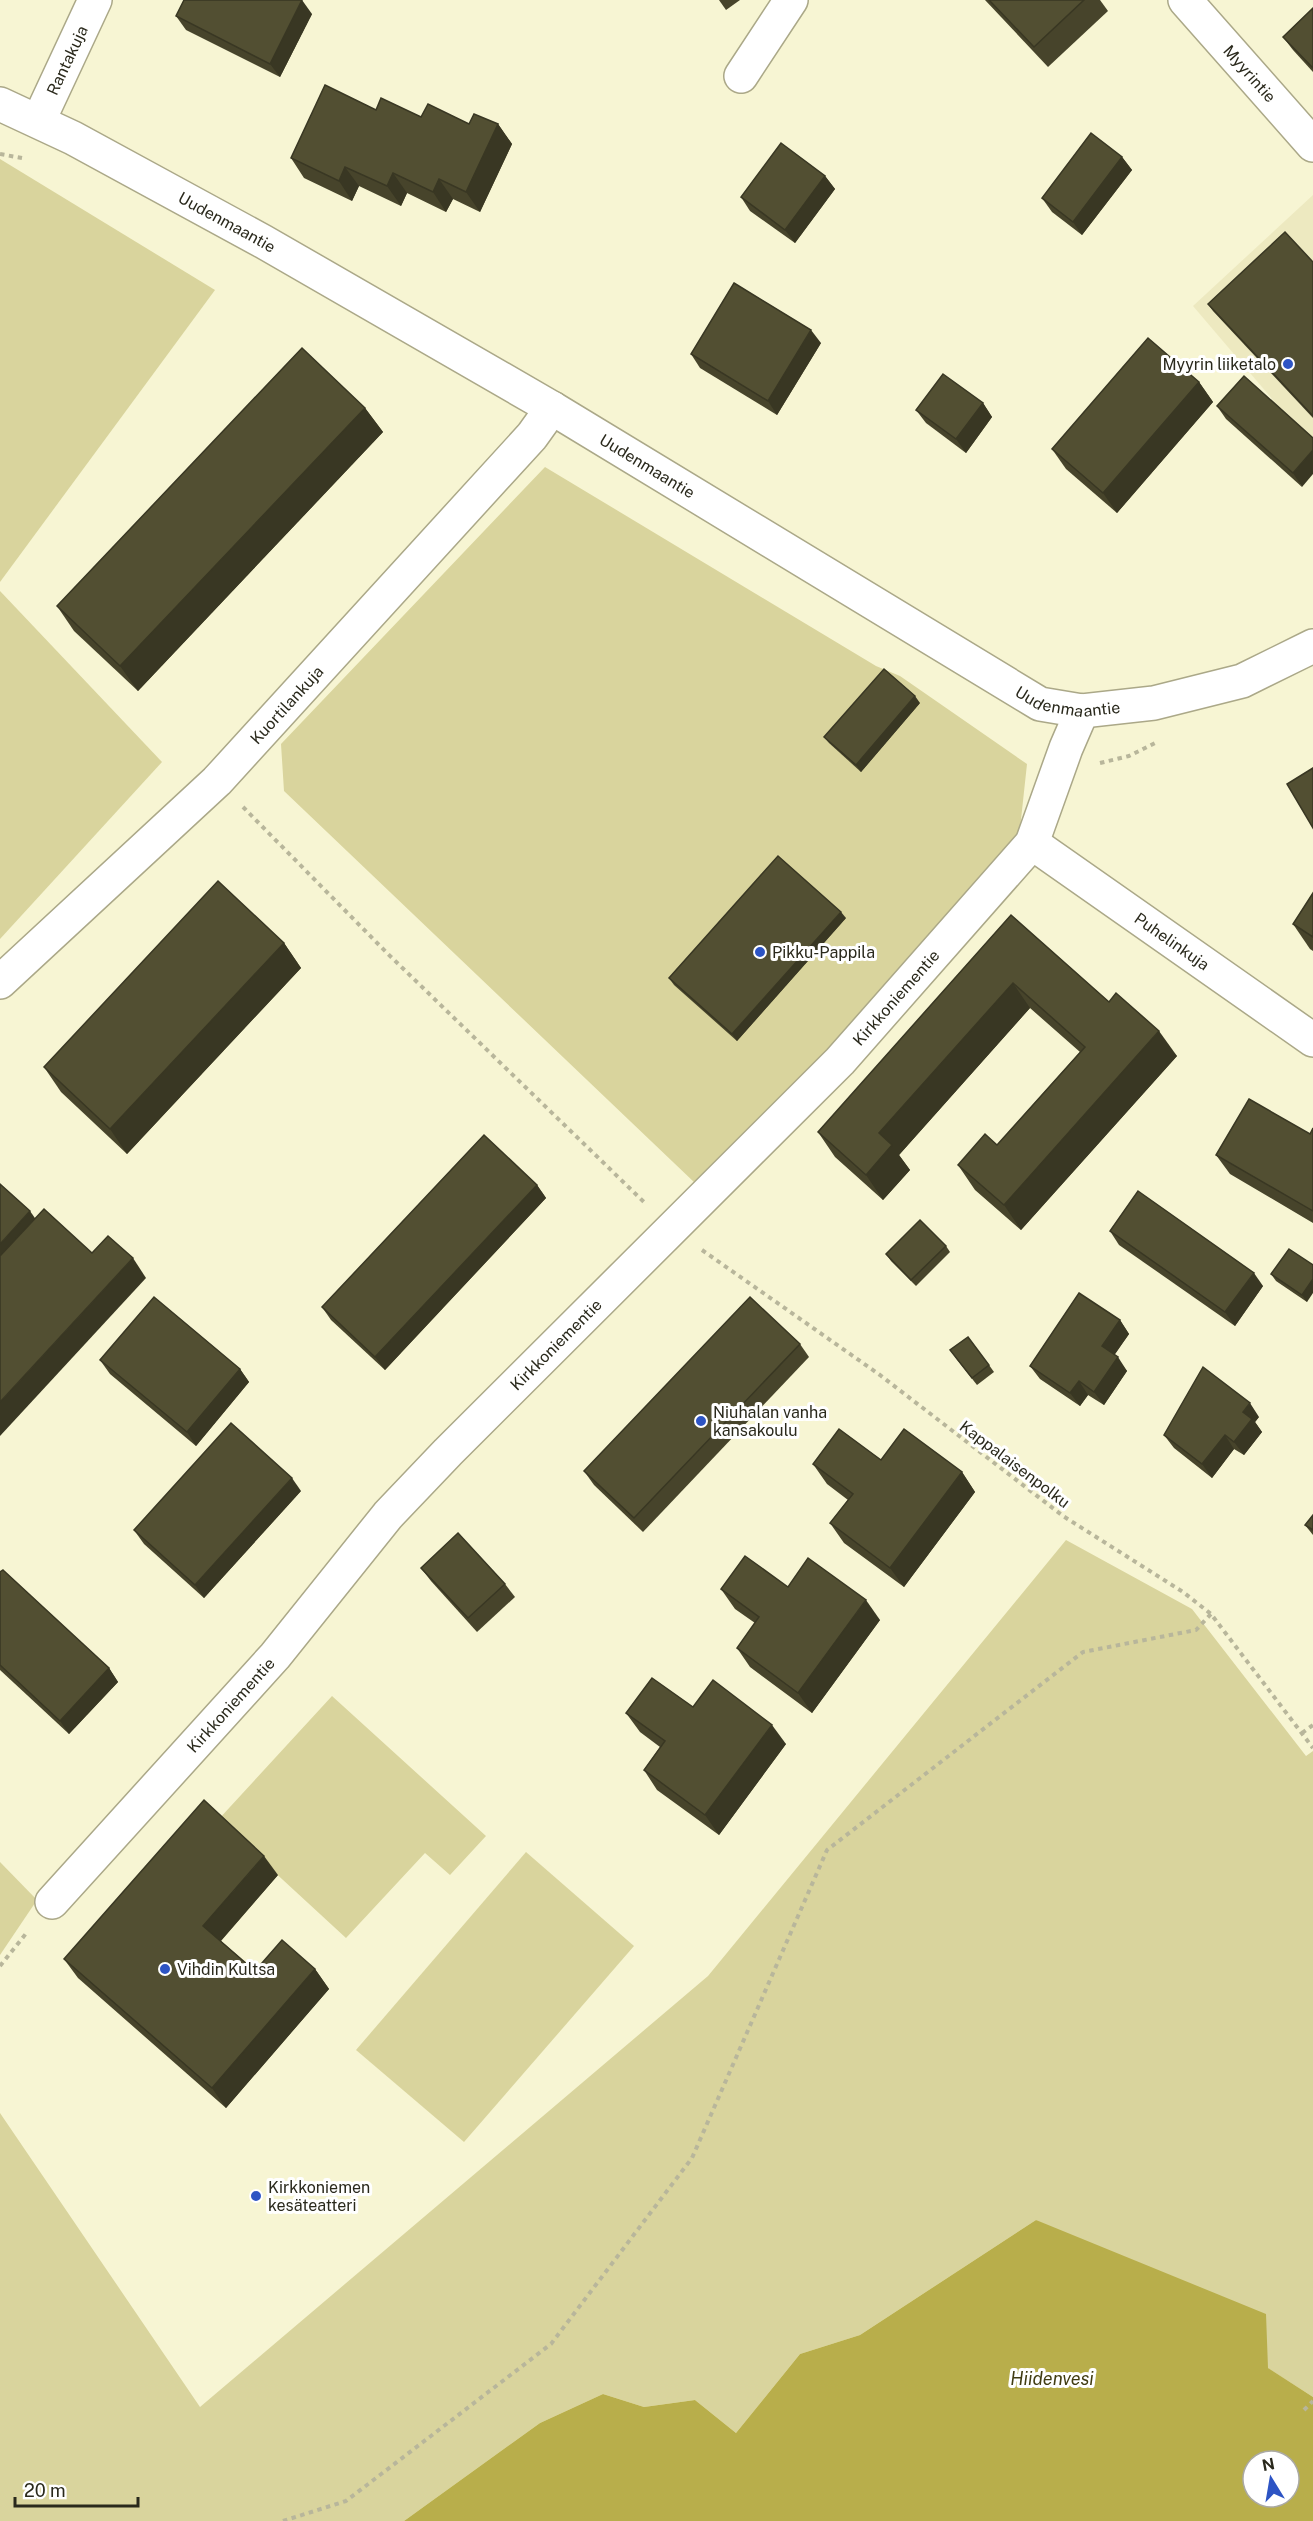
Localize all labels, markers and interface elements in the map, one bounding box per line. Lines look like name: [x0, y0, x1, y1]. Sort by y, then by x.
street label: Rantakuja: [43, 23, 92, 98]
street label: Myyrintie: [1219, 41, 1280, 106]
street label: Uudenmaantie: [175, 188, 279, 257]
place label: Myyrin liiketalo: [1162, 355, 1276, 374]
marker: Myyrin liiketalo: [1281, 357, 1295, 371]
street label: Uudenmaantie: [596, 430, 698, 502]
street label: Kuortilankuja: [247, 662, 327, 748]
street label: Uudenmaantie: [1012, 682, 1121, 721]
street label: Puhelinkuja: [1131, 909, 1213, 974]
place label: Pikku-Pappila: [772, 943, 875, 962]
marker: Pikku-Pappila: [753, 945, 767, 959]
street label: Kirkkoniementie: [849, 946, 944, 1050]
street label: Kirkkoniementie: [507, 1295, 606, 1394]
place label: Niuhalan vanha kansakoulu: [713, 1403, 827, 1440]
marker: Niuhalan vanha kansakoulu: [694, 1414, 708, 1428]
street label: Kappalaisenpolku: [956, 1417, 1073, 1512]
street label: Kirkkoniementie: [183, 1654, 279, 1757]
place label: Vihdin Kultsa: [177, 1960, 275, 1979]
marker: Vihdin Kultsa: [158, 1962, 172, 1976]
place label: Kirkkoniemen kesäteatteri: [268, 2178, 370, 2215]
marker: Kirkkoniemen kesäteatteri: [249, 2189, 263, 2203]
water label: Hiidenvesi: [1010, 2368, 1094, 2389]
north arrow: [1241, 2449, 1301, 2509]
text: N: [1260, 2454, 1276, 2475]
scale bar: [15, 2470, 138, 2508]
text: 20 m: [24, 2480, 66, 2501]

